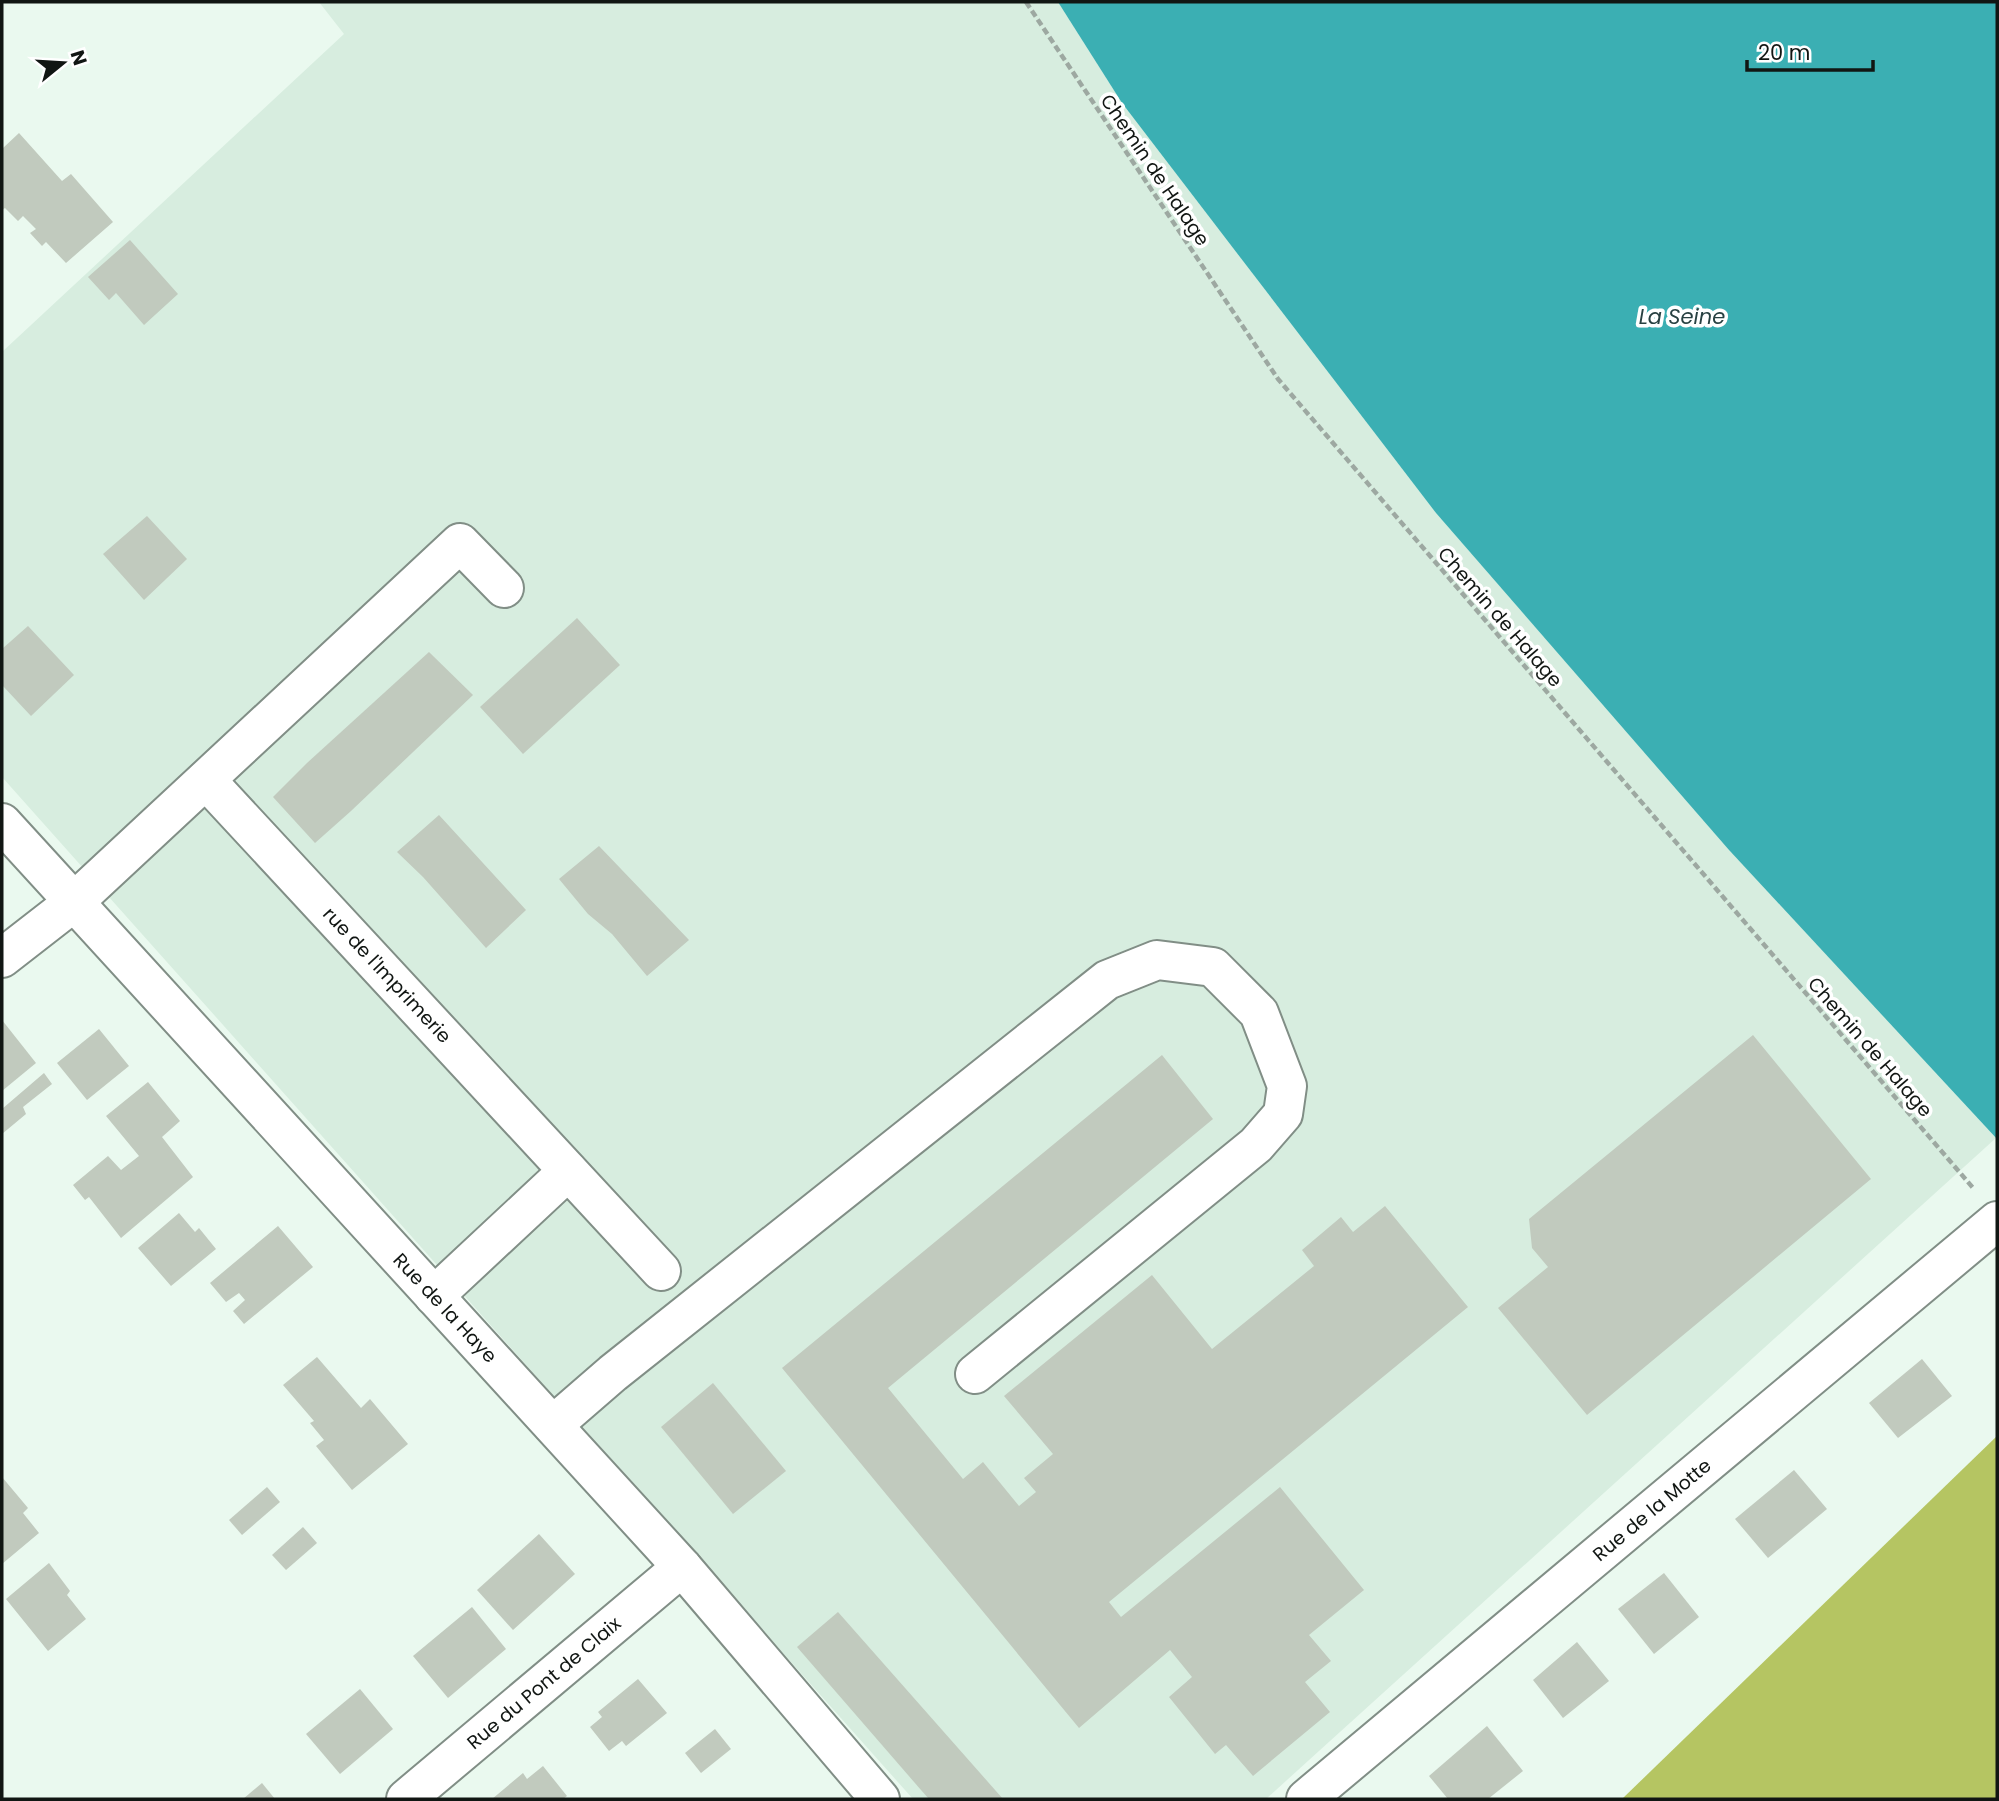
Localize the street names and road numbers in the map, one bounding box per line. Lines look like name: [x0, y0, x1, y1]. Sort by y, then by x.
street label: Chemin de Halage: [1094, 89, 1216, 251]
street label: Chemin de Halage: [1431, 541, 1569, 693]
street label: rue de l'Imprimerie: [317, 901, 457, 1049]
street label: Chemin de Halage: [1801, 971, 1939, 1123]
street label: Rue de la Haye: [387, 1247, 503, 1369]
street label: Rue de la Motte: [1587, 1452, 1717, 1568]
street label: Rue du Pont de Claix: [461, 1610, 627, 1756]

